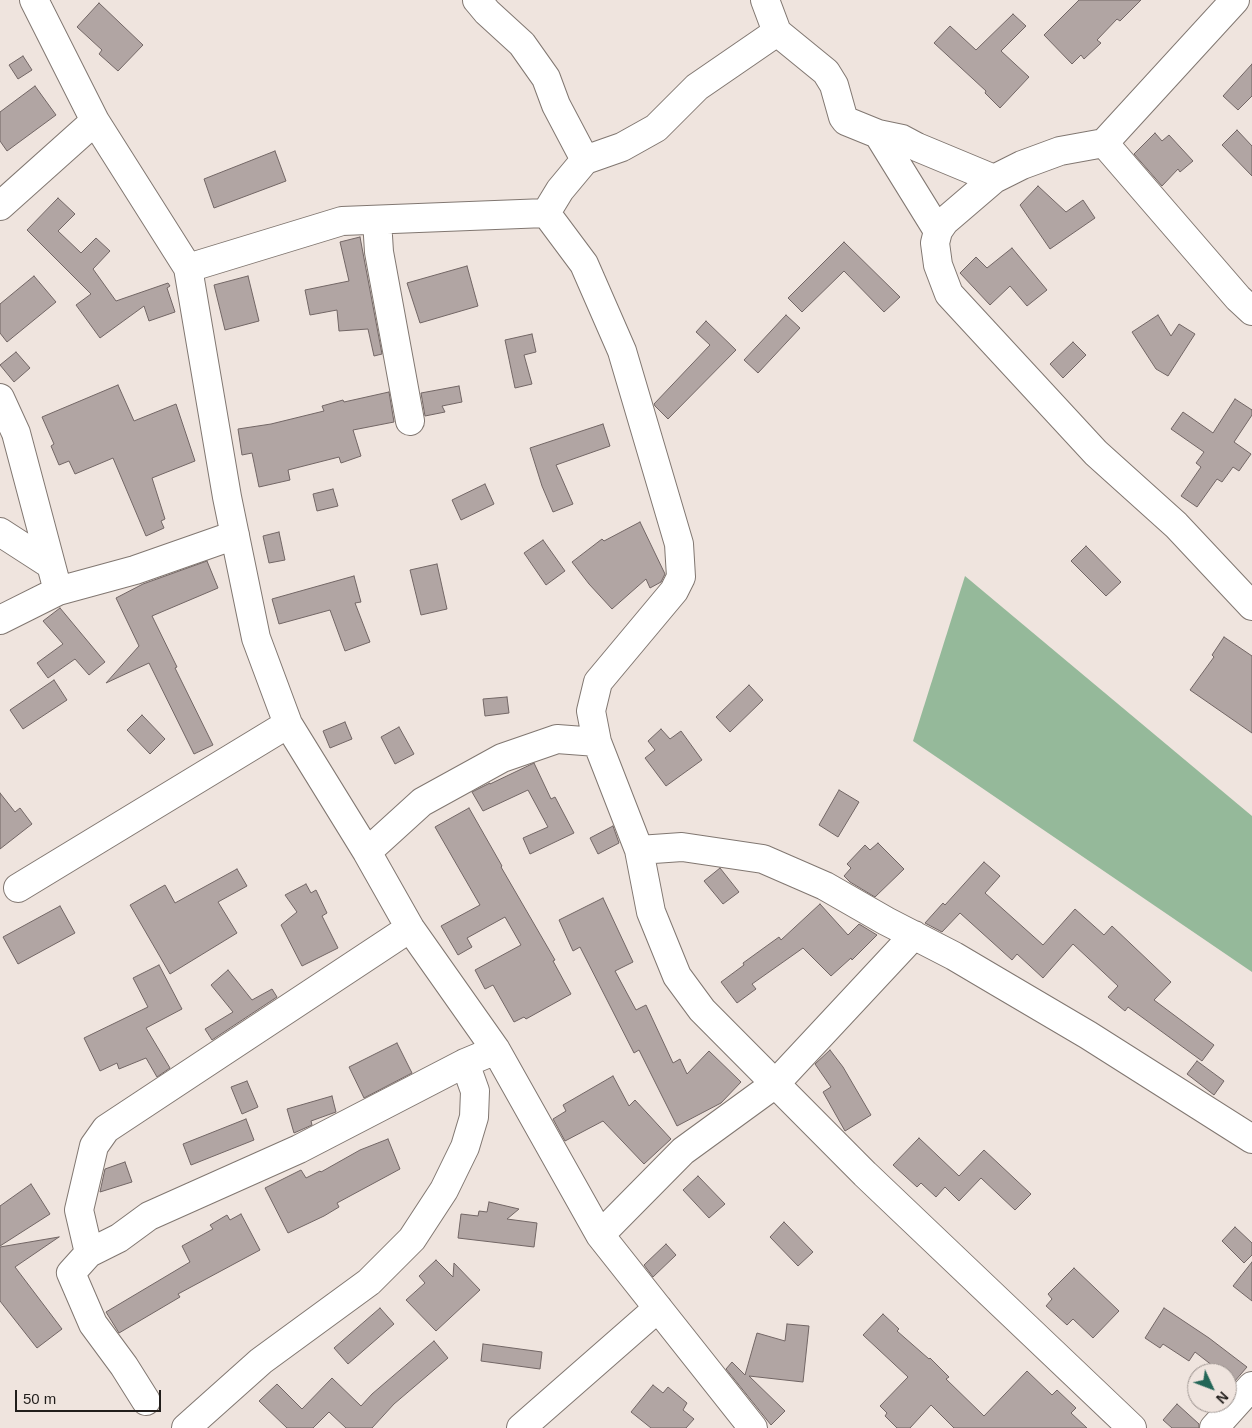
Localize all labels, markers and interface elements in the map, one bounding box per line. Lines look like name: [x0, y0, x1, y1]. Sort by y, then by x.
north arrow: [1187, 1363, 1237, 1413]
scale bar: [18, 1380, 164, 1412]
text: N: [1213, 1388, 1232, 1407]
text: 50 m: [23, 1390, 56, 1407]

